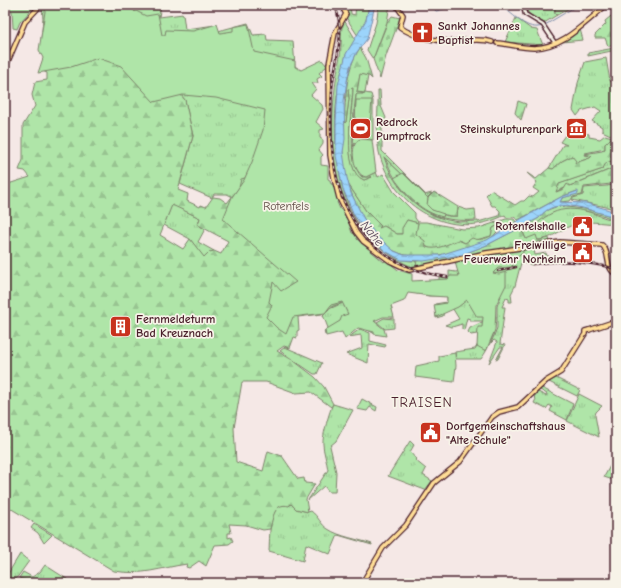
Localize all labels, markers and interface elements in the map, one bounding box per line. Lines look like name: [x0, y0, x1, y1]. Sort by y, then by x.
place label: Sankt Johannes Baptist: [438, 19, 520, 47]
church icon: Sankt Johannes Baptist: [410, 20, 436, 46]
place label: Redrock Pumptrack: [376, 115, 431, 143]
sports icon: Redrock Pumptrack: [347, 116, 373, 142]
museum icon: Steinskulpturenpark: [564, 116, 590, 142]
place label: Steinskulpturenpark: [460, 122, 562, 136]
park label: Rotenfels: [263, 199, 309, 213]
public building icon: Rotenfelshalle: [569, 213, 595, 239]
water label: Nahe: [358, 217, 388, 250]
place label: Rotenfelshalle: [495, 219, 566, 233]
place label: Freiwillige Feuerwehr Norheim: [464, 238, 566, 266]
public building icon: Freiwillige Feuerwehr Norheim: [569, 239, 595, 265]
place label: Fernmeldeturm Bad Kreuznach: [136, 312, 215, 340]
building icon: Fernmeldeturm Bad Kreuznach: [107, 313, 133, 339]
district label: TRAISEN: [391, 394, 453, 411]
place label: Dorfgemeinschaftshaus "Alte Schule": [446, 419, 565, 447]
public building icon: Dorfgemeinschaftshaus "Alte Schule": [417, 420, 443, 446]

